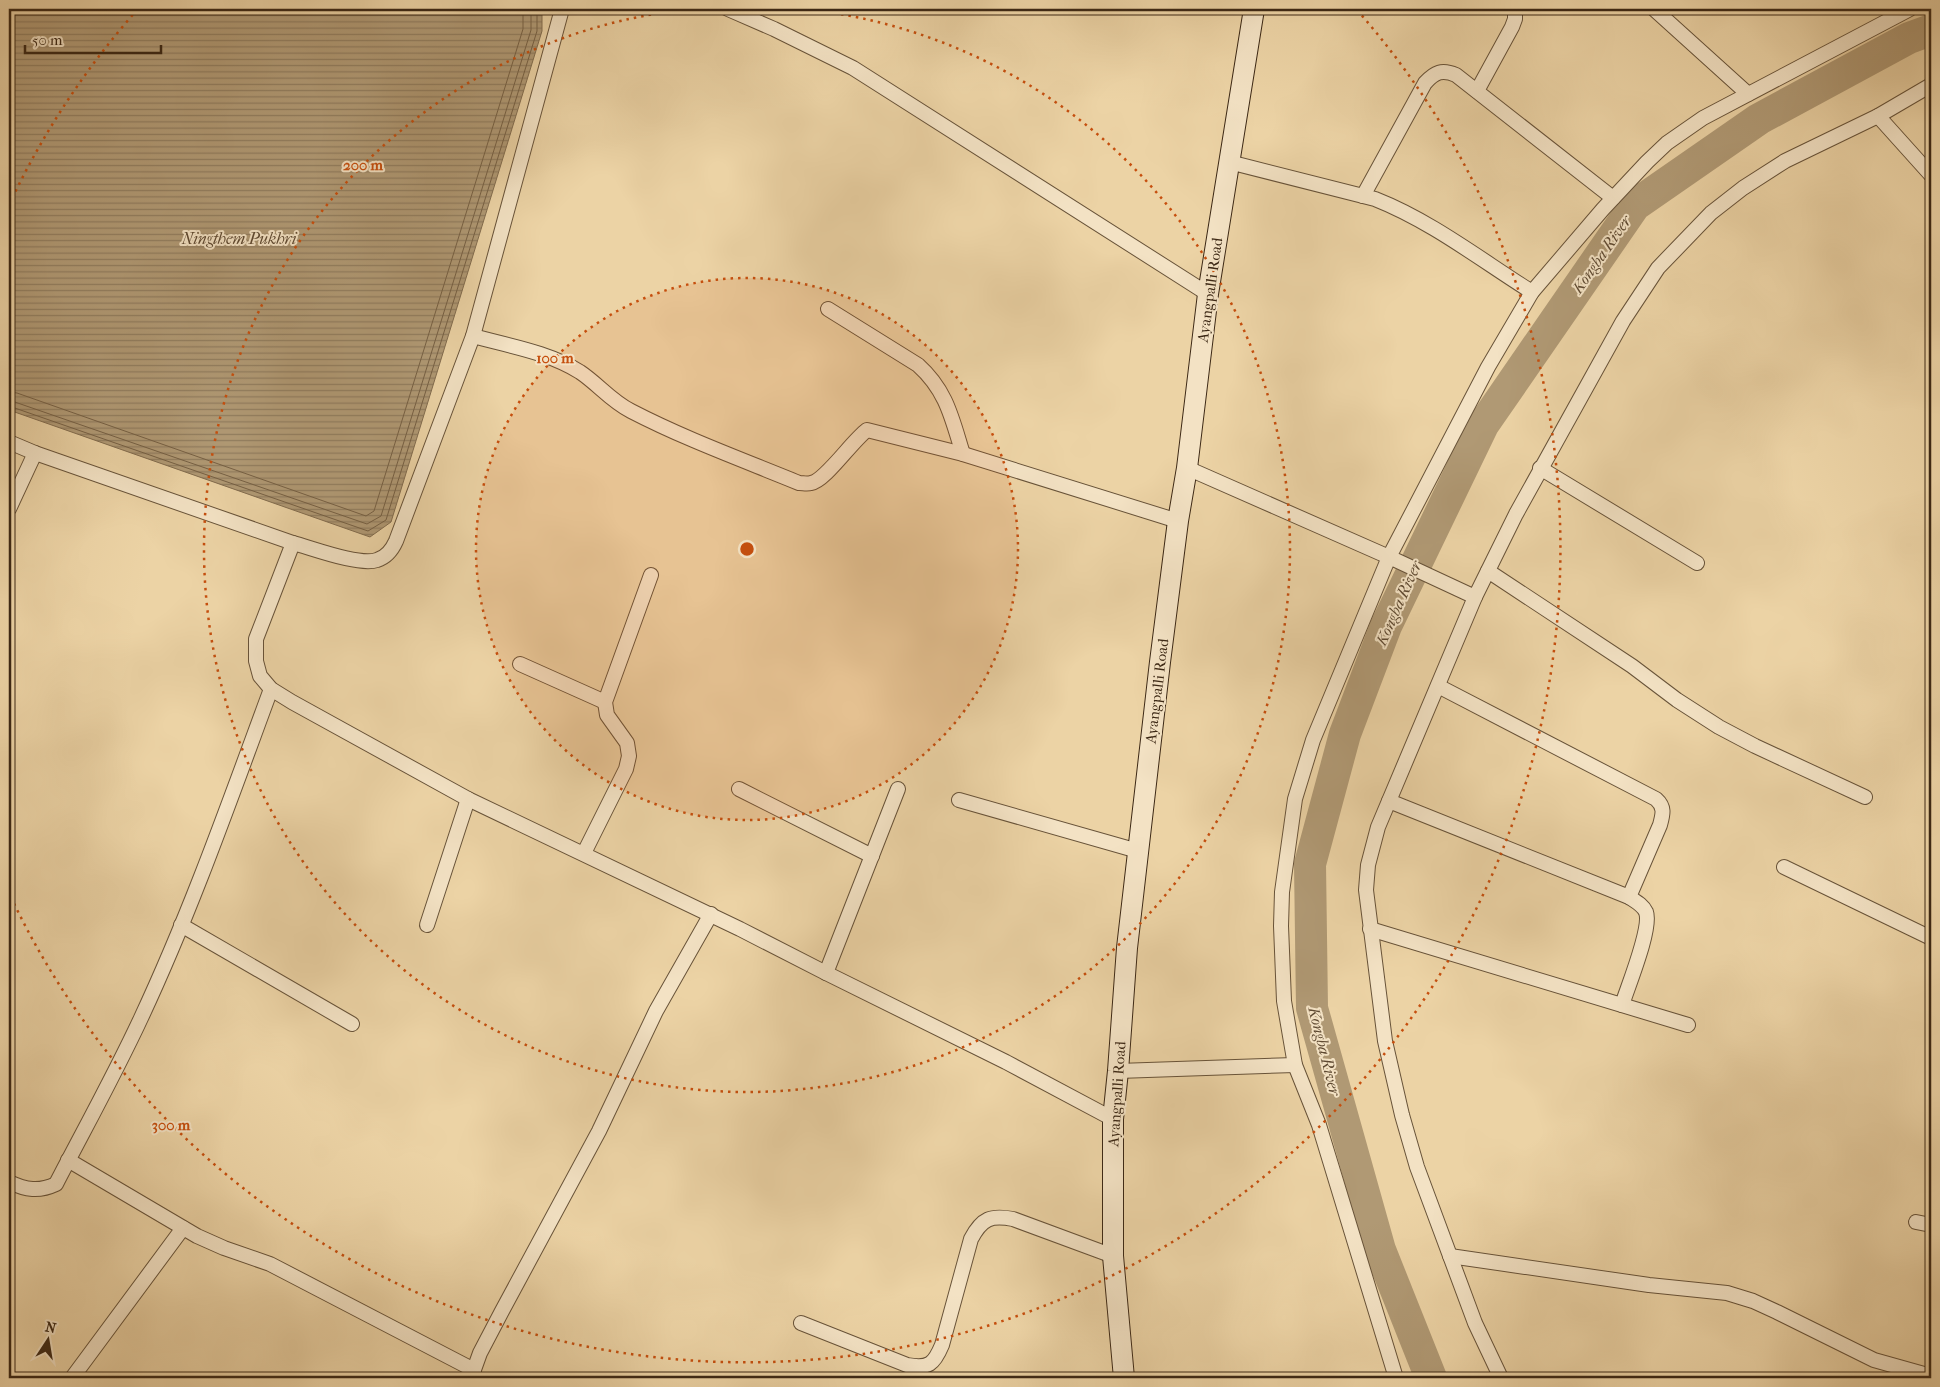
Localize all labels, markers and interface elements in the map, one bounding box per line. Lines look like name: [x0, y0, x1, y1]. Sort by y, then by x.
scale bar: [25, 22, 161, 54]
text: 50 m: [32, 31, 63, 49]
text: 200 m: [343, 156, 383, 174]
water label: Kongba River: [1567, 210, 1636, 298]
water label: Ningthem Pukhri: [181, 229, 298, 248]
street label: Ayangpalli Road: [1194, 236, 1226, 344]
text: 100 m: [536, 349, 574, 367]
centre of rings: [738, 540, 756, 558]
water label: Kongba River: [1371, 556, 1426, 649]
street label: Ayangpalli Road: [1142, 637, 1172, 745]
water label: Kongba River: [1304, 1004, 1345, 1099]
street label: Ayangpalli Road: [1104, 1040, 1130, 1148]
text: 300 m: [152, 1116, 191, 1134]
north arrow: [22, 1314, 72, 1364]
text: N: [44, 1318, 58, 1337]

